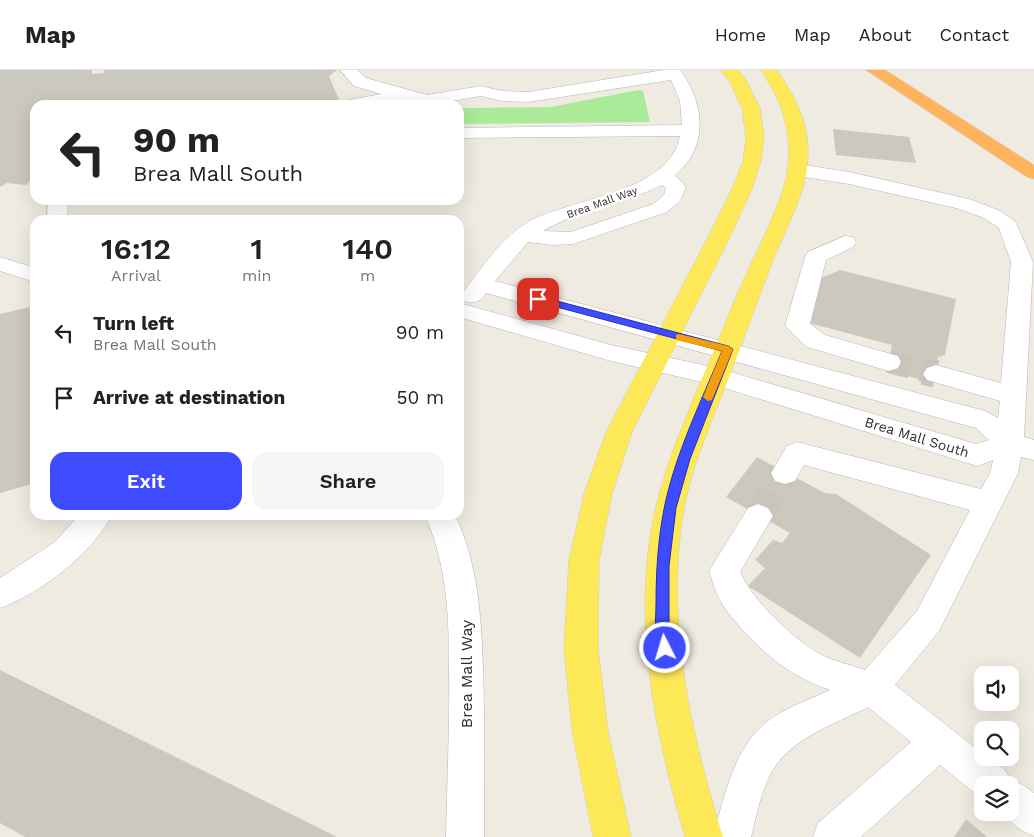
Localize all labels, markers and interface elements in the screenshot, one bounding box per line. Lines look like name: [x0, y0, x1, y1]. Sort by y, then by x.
text: Map: [25, 21, 76, 49]
text: Home: [715, 24, 766, 45]
text: Map: [794, 24, 831, 45]
text: About: [859, 24, 911, 45]
text: Contact: [939, 24, 1009, 45]
text: 90 m: [133, 119, 220, 161]
icon: left: [50, 120, 115, 185]
text: Brea Mall South: [133, 161, 303, 186]
street label: Brea Mall Way: [565, 183, 640, 221]
text: 16:12: [101, 231, 171, 266]
text: 1: [251, 231, 263, 266]
text: 140: [342, 231, 393, 266]
text: Arrival: [111, 266, 161, 285]
text: min: [242, 266, 271, 285]
text: m: [360, 266, 375, 285]
pin: [517, 278, 559, 320]
icon: arrive: [524, 285, 552, 313]
text: Turn left: [93, 312, 174, 335]
icon: left: [50, 319, 78, 347]
text: 90 m: [396, 321, 444, 344]
text: Brea Mall South: [93, 335, 217, 354]
icon: arrive: [50, 384, 78, 412]
text: Arrive at destination: [93, 386, 285, 409]
text: 50 m: [397, 386, 444, 409]
street label: Brea Mall South: [863, 414, 971, 460]
button: Exit: [50, 452, 242, 510]
button: Share: [252, 452, 444, 510]
street label: Brea Mall Way: [457, 619, 476, 728]
position arrow: [638, 621, 690, 673]
map controls: [974, 666, 1019, 821]
button: sound: [974, 666, 1019, 711]
button: search: [974, 721, 1019, 766]
button: layers: [974, 776, 1019, 821]

